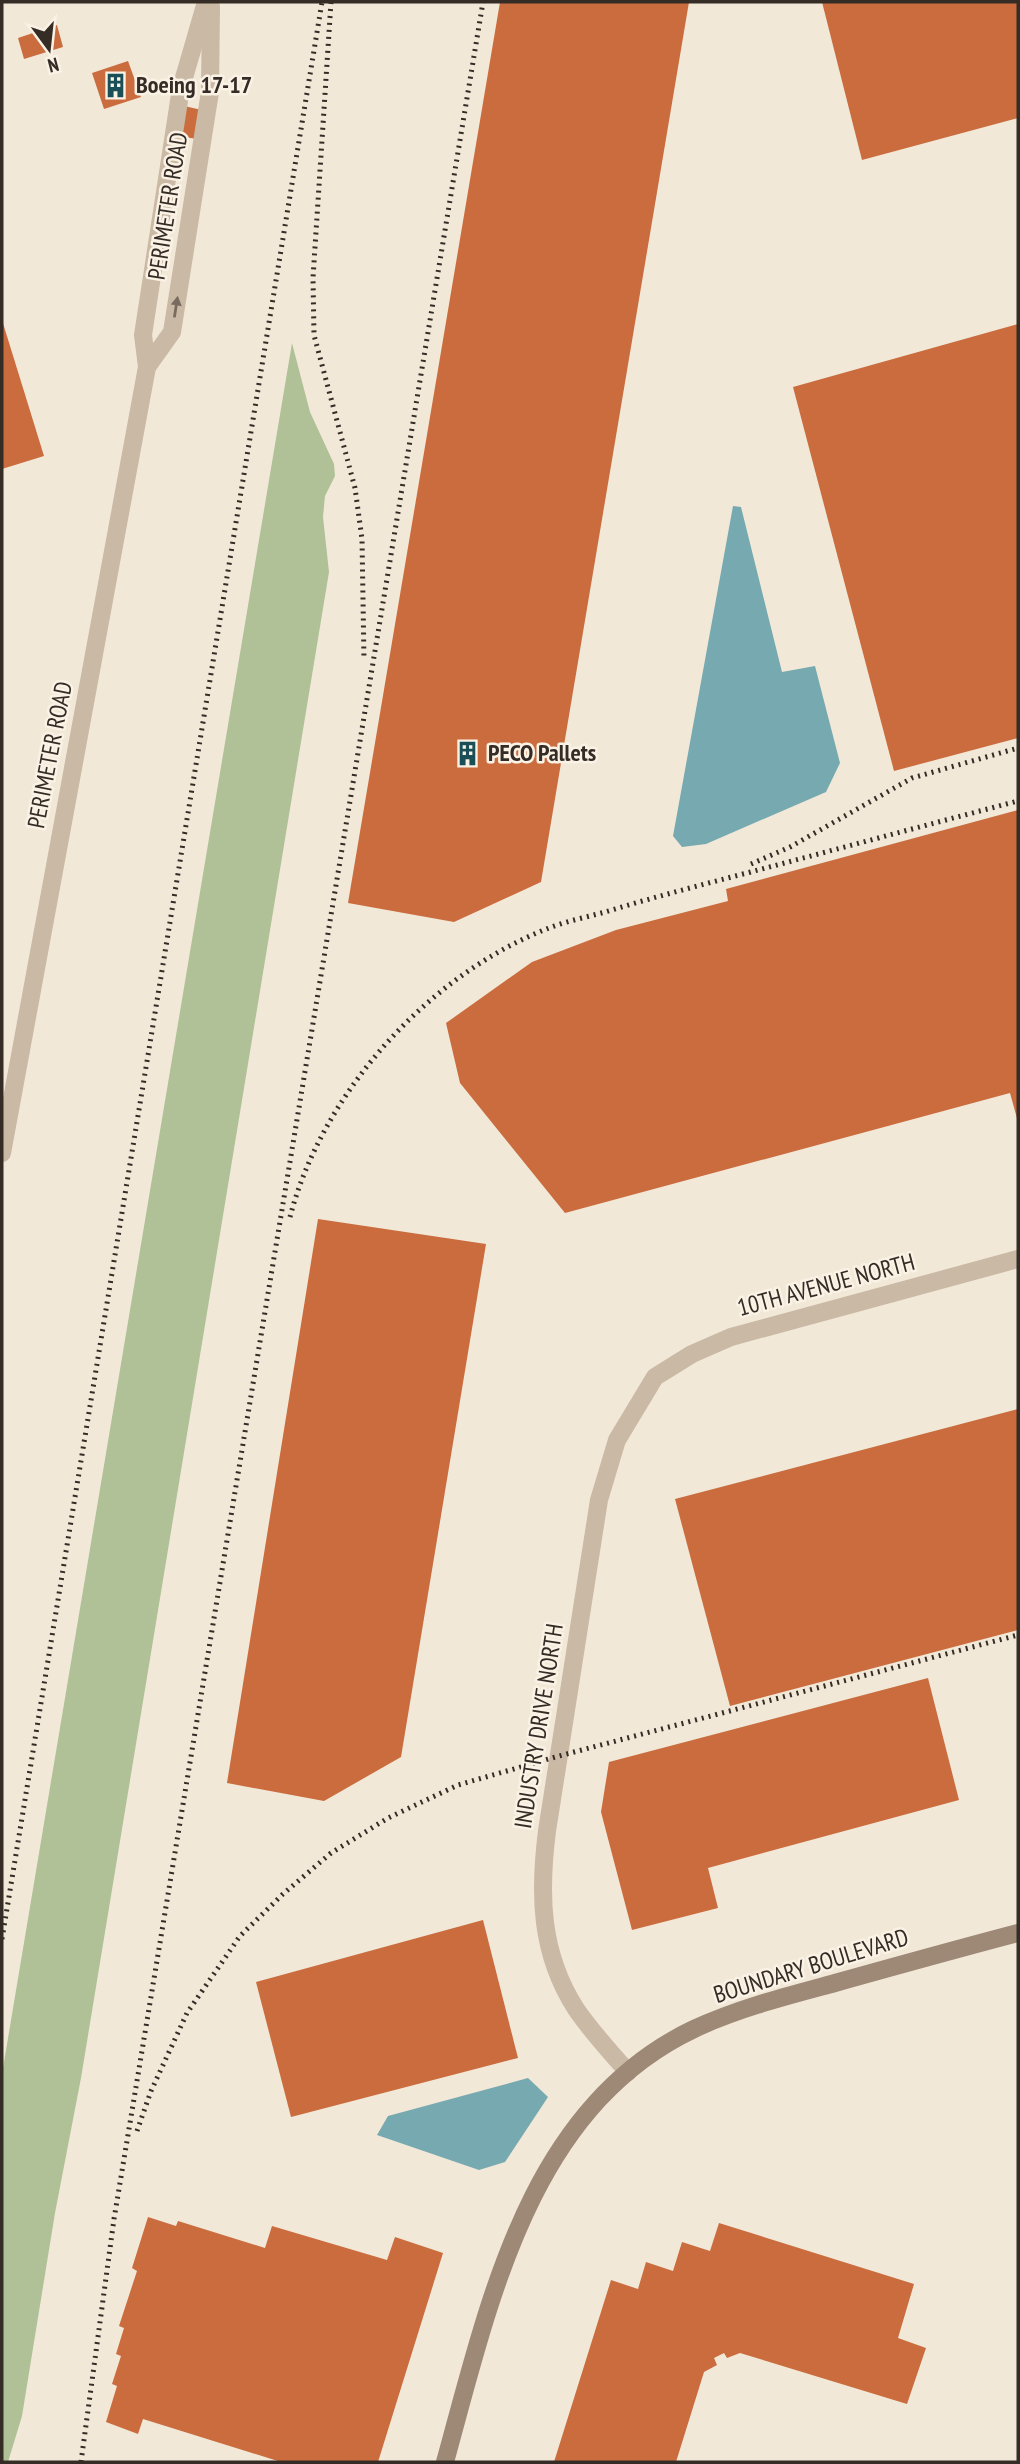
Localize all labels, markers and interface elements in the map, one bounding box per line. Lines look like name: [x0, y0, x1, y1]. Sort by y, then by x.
north arrow: [14, 14, 84, 84]
text: N: [45, 53, 61, 78]
place label: Boeing 17-17: [136, 69, 252, 100]
building icon: Boeing 17-17: [102, 71, 130, 99]
street label: PERIMETER ROAD: [141, 130, 194, 282]
one-way arrow: [171, 296, 182, 318]
street label: PERIMETER ROAD: [20, 679, 79, 831]
place label: PECO Pallets: [488, 737, 596, 768]
building icon: PECO Pallets: [454, 739, 482, 767]
street label: 10TH AVENUE NORTH: [734, 1246, 918, 1323]
street label: INDUSTRY DRIVE NORTH: [507, 1621, 570, 1831]
street label: BOUNDARY BOULEVARD: [710, 1921, 912, 2010]

